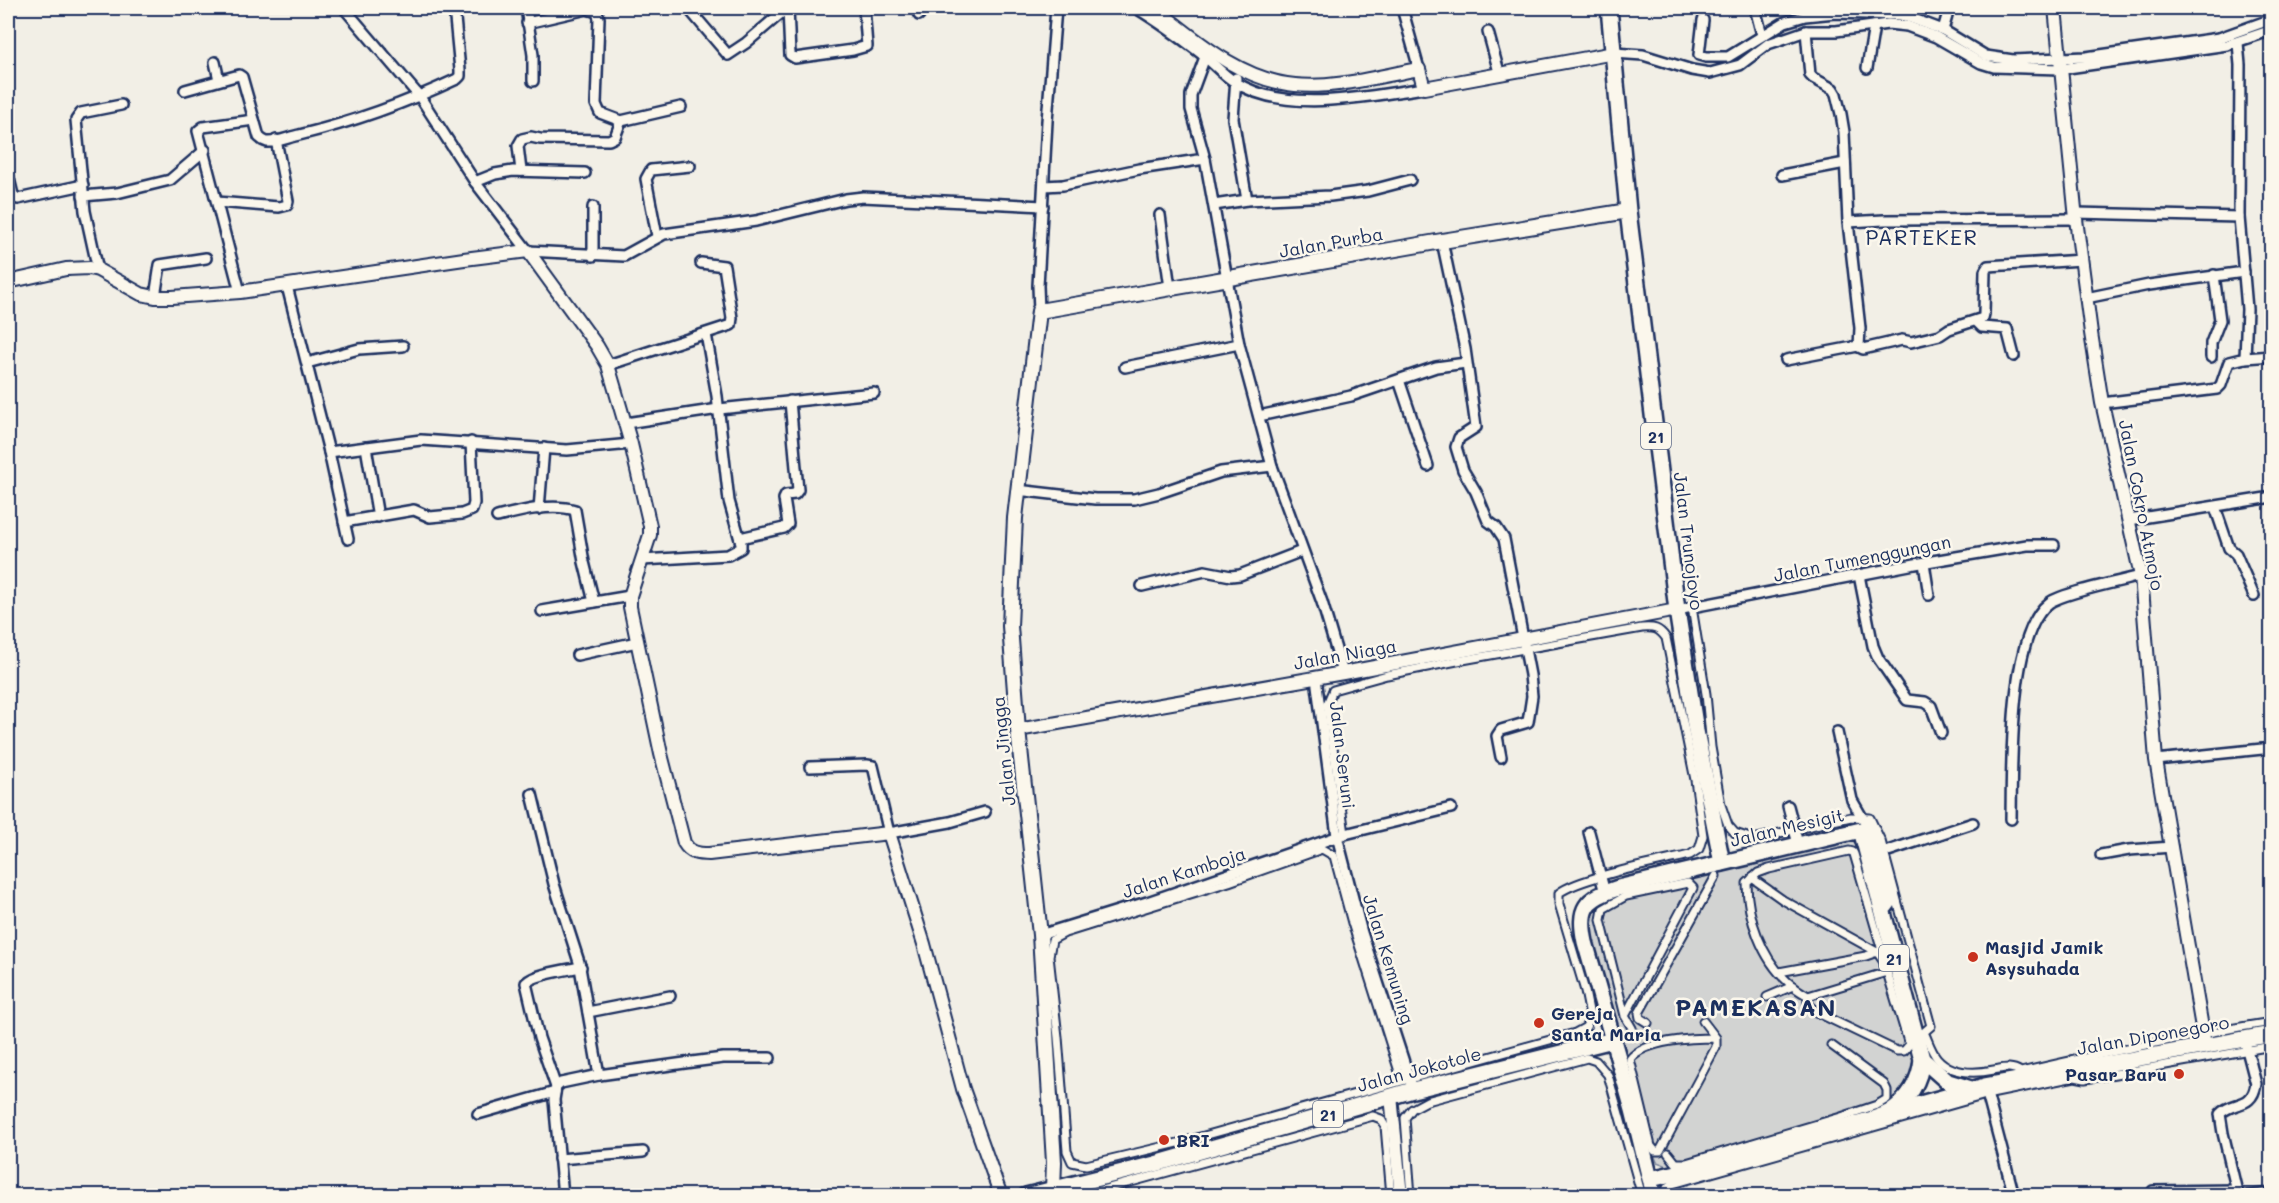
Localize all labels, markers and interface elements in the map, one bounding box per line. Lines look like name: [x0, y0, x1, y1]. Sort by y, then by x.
street label: Jalan Purba: [1277, 221, 1385, 263]
district label: PARTEKER: [1865, 223, 1979, 250]
street label: Jalan Cokro Atmojo: [2114, 418, 2170, 593]
road number: 21: [1641, 423, 1671, 449]
street label: Jalan Trunojoyo: [1669, 471, 1709, 612]
street label: Jalan Tumenggungan: [1771, 529, 1953, 587]
street label: Jalan Niaga: [1292, 633, 1398, 675]
street label: Jalan Jingga: [985, 695, 1021, 807]
street label: Jalan Seruni: [1324, 700, 1362, 810]
street label: Jalan Mesigit: [1728, 802, 1846, 852]
street label: Jalan Kamboja: [1119, 841, 1249, 903]
street label: Jalan Kemuning: [1358, 891, 1420, 1027]
place label: Masjid Jamik Asysuhada: [1985, 935, 2103, 980]
road number: 21: [1879, 945, 1909, 971]
marker: Masjid Jamik Asysuhada: [1966, 950, 1980, 964]
district label: PAMEKASAN: [1675, 991, 1837, 1022]
place label: Gereja Santa Maria: [1551, 1001, 1661, 1046]
street label: Jalan Diponegoro: [2075, 1010, 2231, 1060]
marker: Gereja Santa Maria: [1532, 1016, 1546, 1030]
street label: Jalan Jokotole: [1354, 1041, 1484, 1097]
place label: Pasar Baru: [2065, 1062, 2167, 1086]
marker: Pasar Baru: [2172, 1067, 2186, 1081]
road number: 21: [1313, 1101, 1343, 1127]
place label: BRI: [1176, 1128, 1210, 1152]
marker: BRI: [1157, 1133, 1171, 1147]

